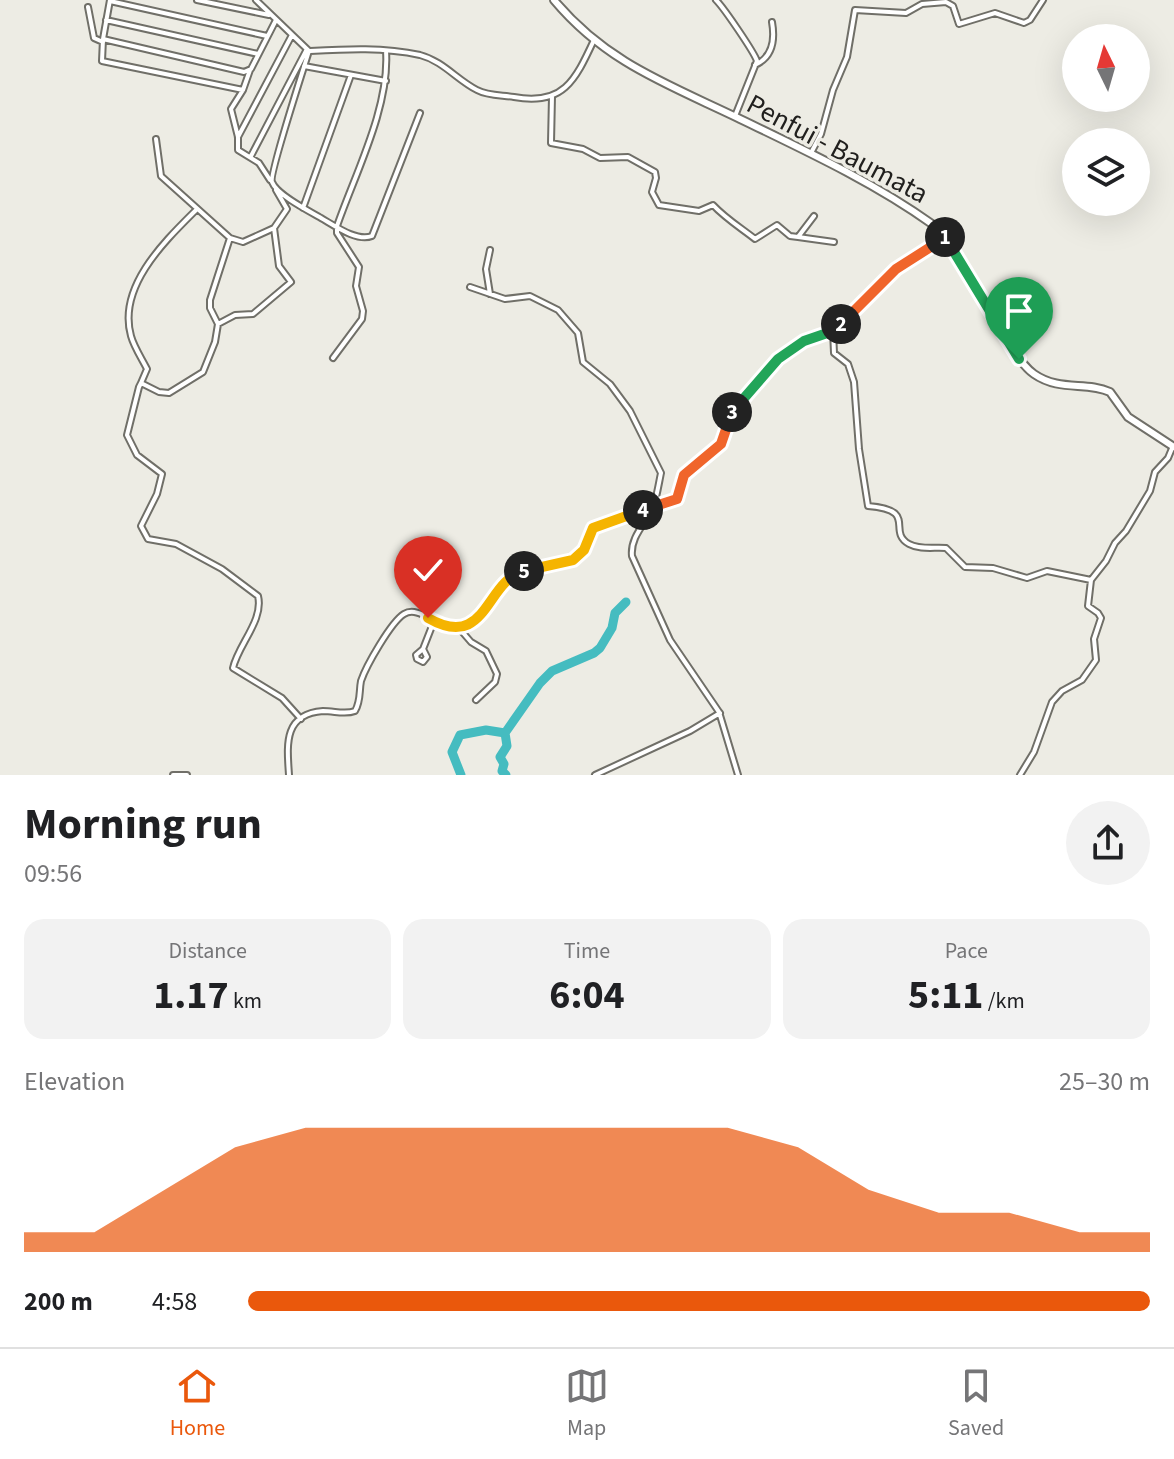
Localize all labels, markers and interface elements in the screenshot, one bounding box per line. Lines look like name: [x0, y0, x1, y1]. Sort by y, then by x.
north arrow: [1062, 24, 1150, 112]
map controls: [1062, 24, 1150, 216]
street label: Penfui - Baumata: [740, 84, 935, 214]
button: layers: [1062, 128, 1150, 216]
pin: 1: [925, 217, 965, 257]
text: 1: [939, 221, 951, 253]
pin: [985, 277, 1053, 359]
icon: arrive: [997, 289, 1041, 333]
pin: 2: [821, 304, 861, 344]
text: 2: [835, 308, 847, 340]
pin: 3: [712, 392, 752, 432]
text: 3: [726, 396, 738, 428]
pin: 4: [623, 490, 663, 530]
text: 4: [637, 494, 649, 526]
pin: [394, 536, 462, 618]
icon: check: [406, 548, 450, 592]
pin: 5: [504, 551, 544, 591]
text: 5: [518, 555, 530, 587]
text: Morning run: [24, 793, 262, 856]
button: share: [1066, 801, 1150, 885]
text: 09:56: [24, 855, 82, 892]
text: Distance: [169, 935, 247, 967]
text: Time: [564, 935, 610, 967]
text: Pace: [945, 935, 988, 967]
text: 1.17: [153, 967, 229, 1024]
text: 6:04: [549, 967, 625, 1024]
text: 5:11: [908, 967, 983, 1024]
text: km: [229, 985, 262, 1017]
text: /km: [983, 985, 1025, 1017]
text: Elevation: [24, 1063, 125, 1100]
text: 25–30 m: [1059, 1063, 1150, 1100]
text: 200 m: [24, 1283, 93, 1320]
text: 4:58: [152, 1283, 197, 1320]
tab: Home: [170, 1364, 225, 1444]
tab: Map: [565, 1364, 609, 1444]
tab: Saved: [948, 1364, 1004, 1444]

